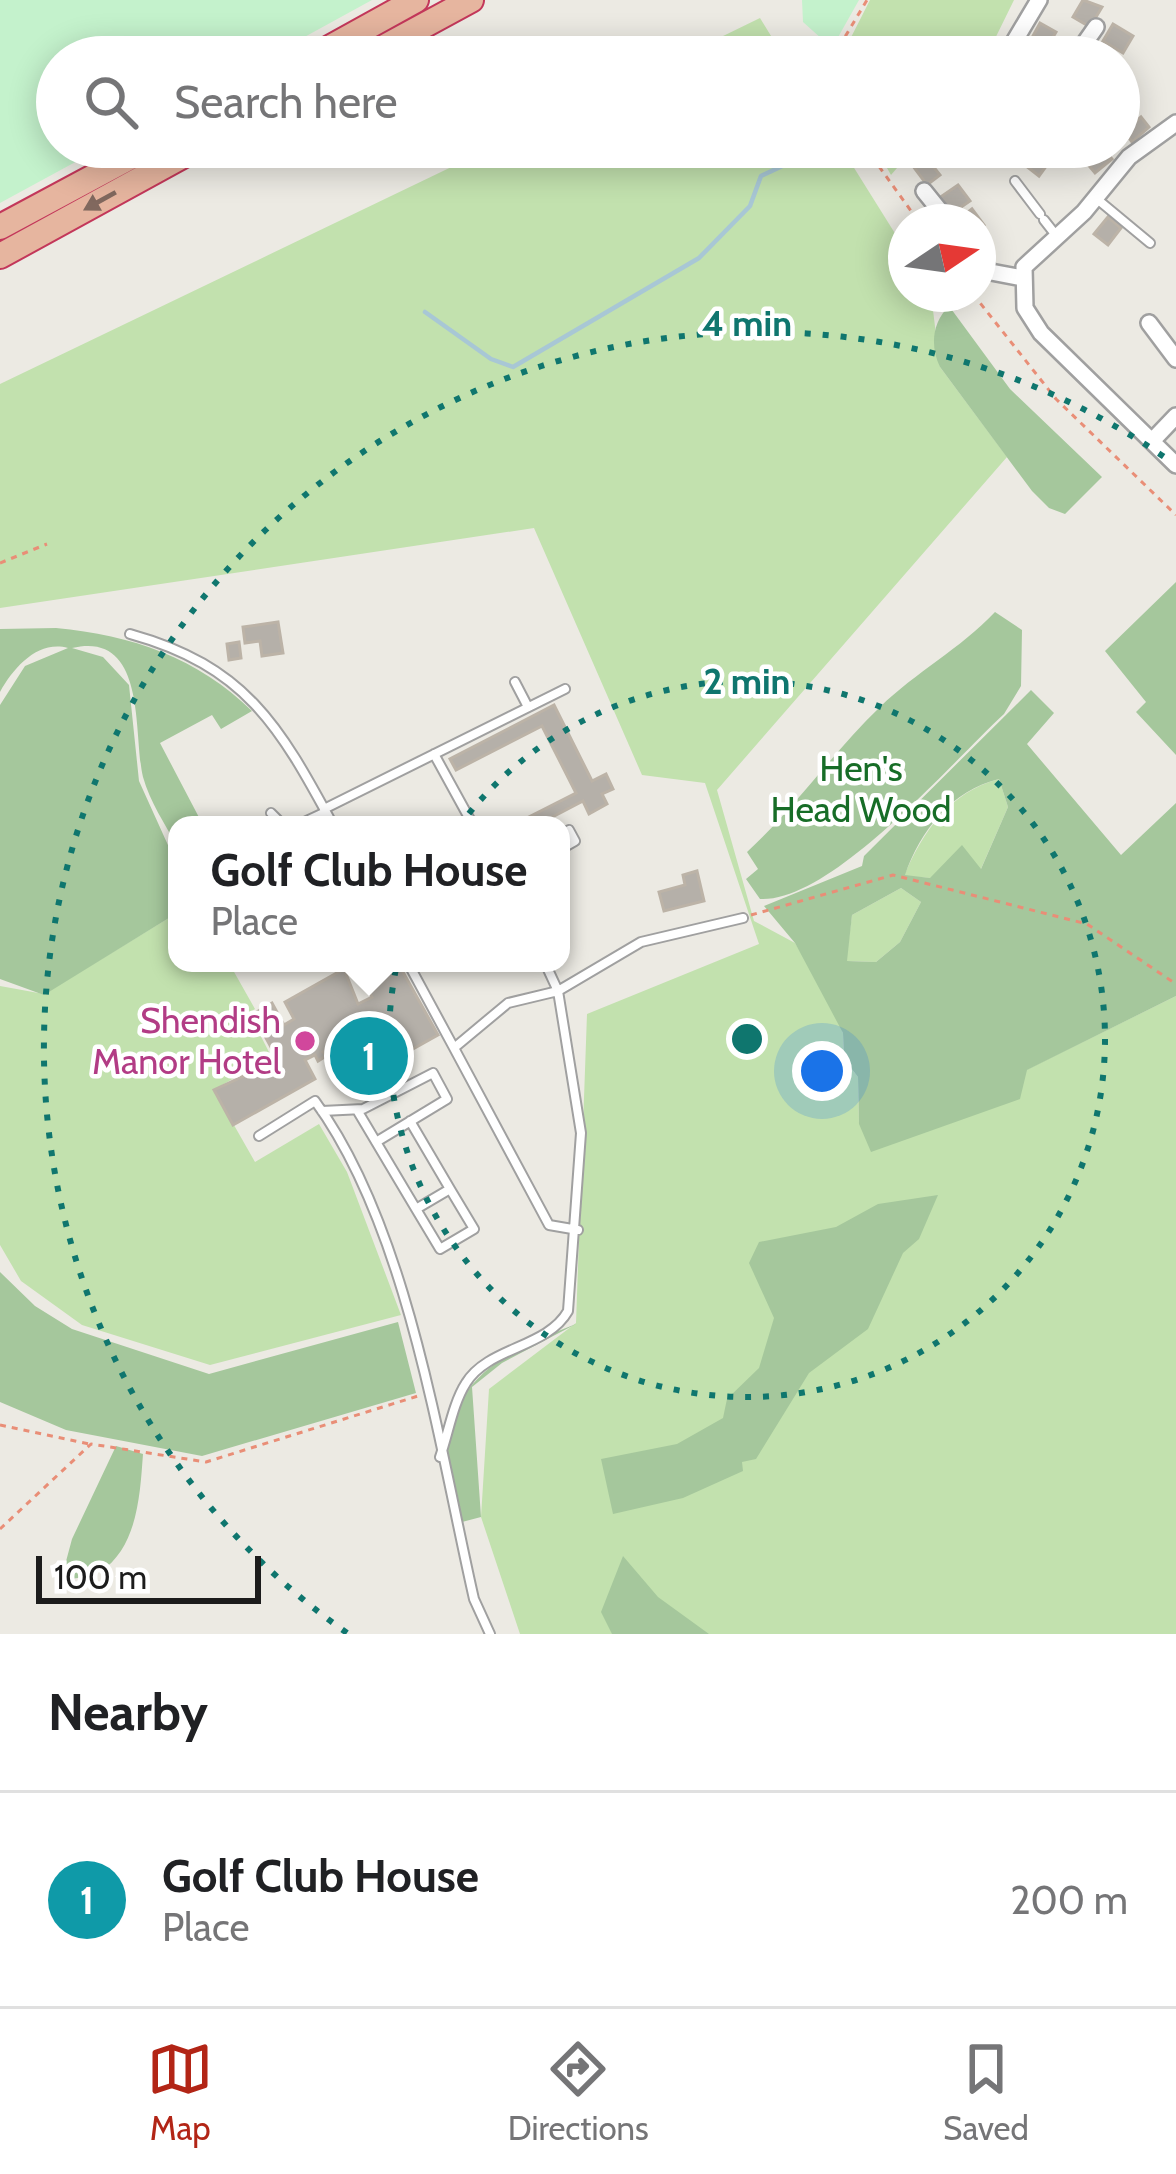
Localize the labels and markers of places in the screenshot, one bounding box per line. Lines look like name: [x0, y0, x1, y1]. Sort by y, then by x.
place label: Shendish Manor Hotel: [92, 998, 281, 1083]
pin: 1: [330, 1011, 408, 1101]
centre of rings: [726, 1018, 768, 1060]
marker: Shendish Manor Hotel: [292, 1028, 318, 1054]

